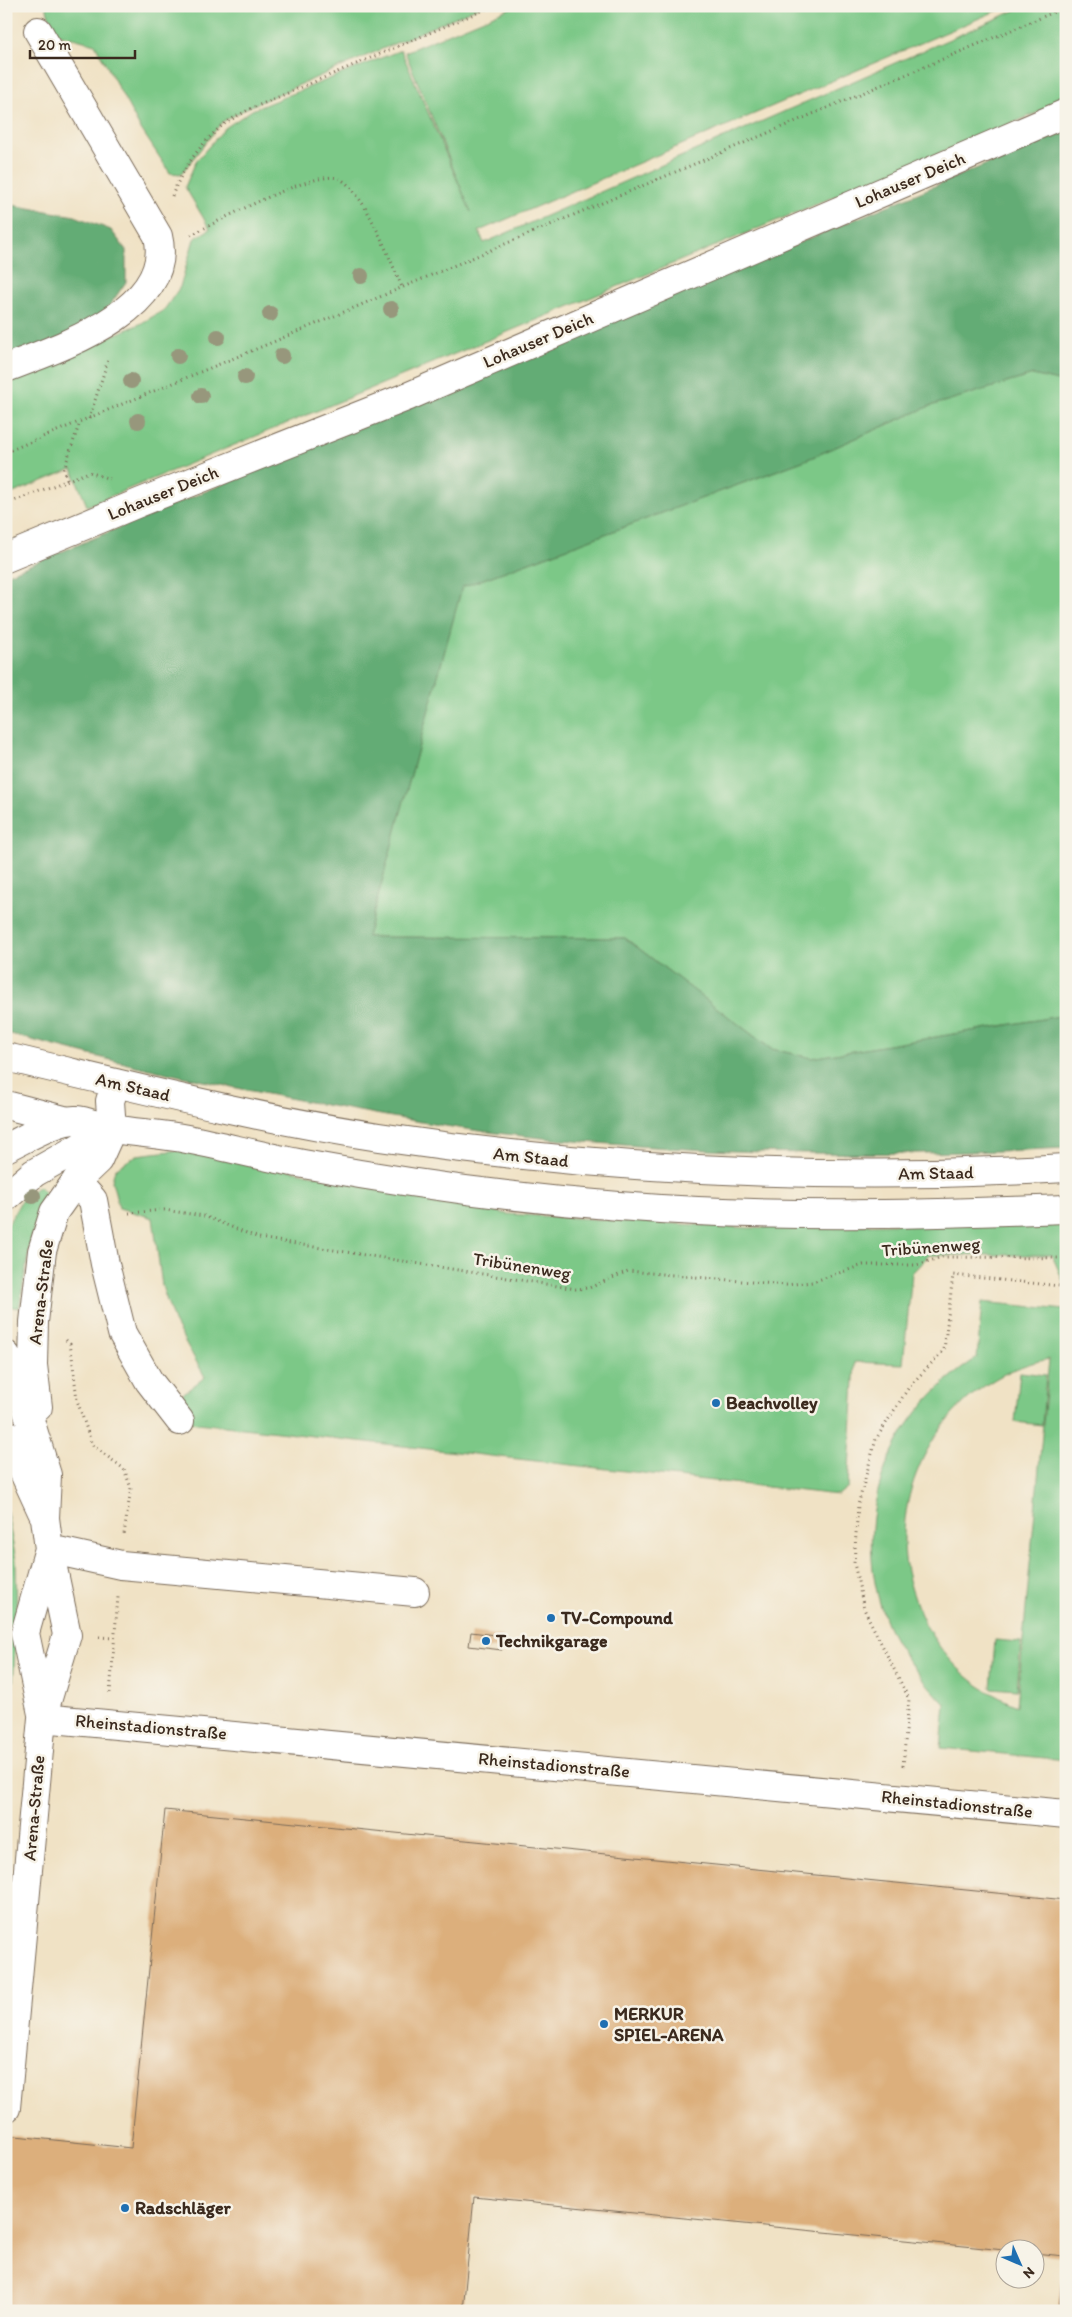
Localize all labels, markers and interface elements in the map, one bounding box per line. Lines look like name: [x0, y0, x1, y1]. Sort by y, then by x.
scale bar: [30, 28, 135, 60]
text: 20 m: [38, 36, 72, 54]
street label: Lohauser Deich: [852, 147, 968, 213]
street label: Lohauser Deich: [480, 307, 596, 373]
street label: Lohauser Deich: [104, 461, 222, 525]
street label: Am Staad: [94, 1068, 172, 1106]
street label: Am Staad: [492, 1142, 570, 1172]
street label: Am Staad: [898, 1161, 974, 1185]
street label: Tribünenweg: [881, 1233, 982, 1261]
street label: Arena-Straße: [24, 1238, 58, 1346]
street label: Tribünenweg: [471, 1247, 573, 1285]
place label: Beachvolley: [726, 1392, 818, 1414]
marker: Beachvolley: [710, 1397, 722, 1409]
place label: TV-Compound: [560, 1607, 674, 1629]
marker: TV-Compound: [545, 1612, 557, 1624]
place label: Technikgarage: [495, 1630, 608, 1652]
marker: Technikgarage: [480, 1635, 492, 1647]
street label: Rheinstadionstraße: [74, 1709, 228, 1745]
street label: Rheinstadionstraße: [477, 1747, 631, 1783]
street label: Arena-Straße: [18, 1754, 50, 1862]
street label: Rheinstadionstraße: [880, 1785, 1034, 1823]
place label: MERKUR SPIEL-ARENA: [614, 2003, 724, 2046]
marker: MERKUR SPIEL-ARENA: [598, 2018, 610, 2030]
place label: Radschläger: [135, 2197, 232, 2219]
marker: Radschläger: [119, 2202, 131, 2214]
north arrow: [994, 2240, 1044, 2290]
text: N: [1019, 2263, 1038, 2282]

